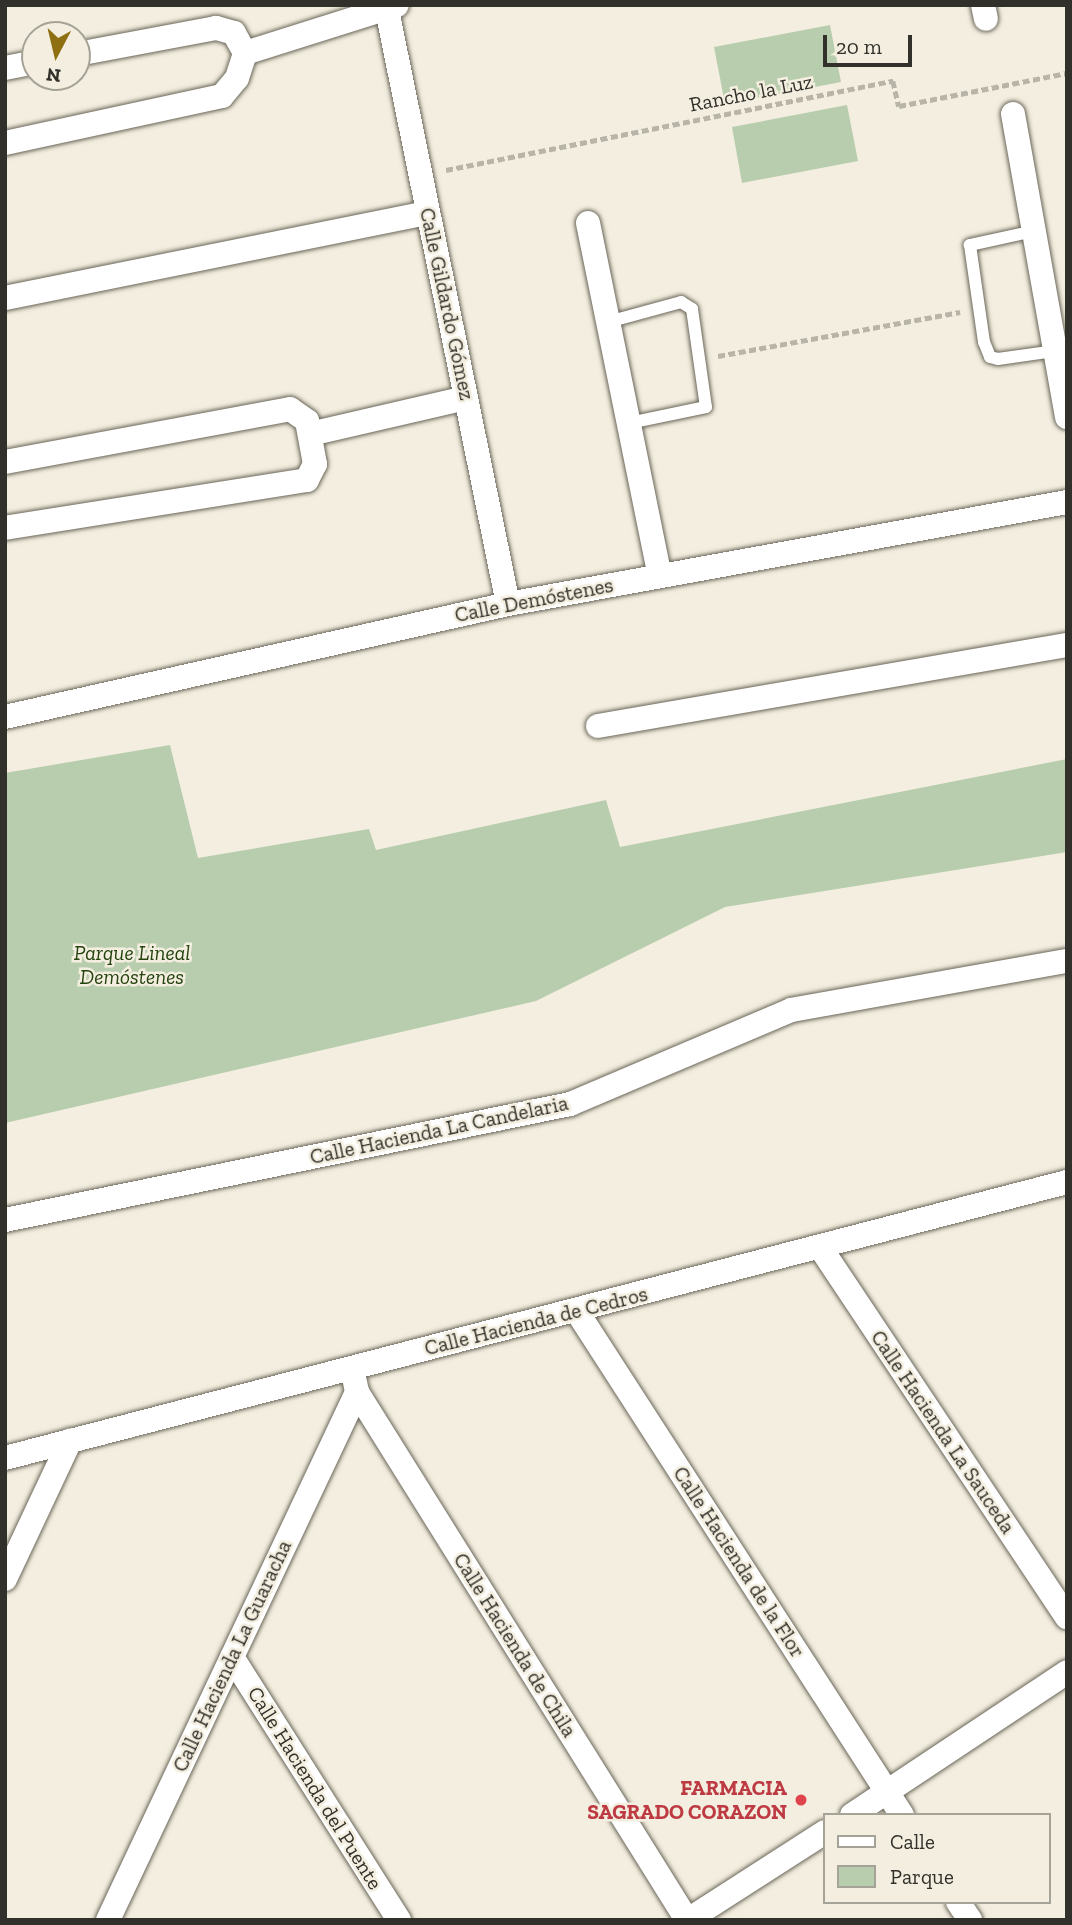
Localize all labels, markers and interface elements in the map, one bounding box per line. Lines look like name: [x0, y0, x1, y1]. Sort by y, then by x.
north arrow: [21, 21, 91, 91]
scale bar: [827, 21, 916, 65]
text: 20 m: [836, 34, 882, 59]
text: N: [45, 63, 62, 88]
street label: Rancho la Luz: [687, 69, 815, 117]
street label: Calle Gildardo Gómez: [414, 205, 480, 403]
street label: Calle Demóstenes: [453, 572, 615, 628]
park label: Parque Lineal Demóstenes: [74, 940, 190, 990]
street label: Calle Hacienda La Candelaria: [308, 1090, 570, 1170]
street label: Calle Hacienda de Cedros: [422, 1281, 650, 1361]
street label: Calle Hacienda La Sauceda: [865, 1325, 1021, 1539]
street label: Calle Hacienda de la Flor: [668, 1462, 810, 1662]
street label: Calle Hacienda La Guaracha: [167, 1536, 297, 1776]
street label: Calle Hacienda de Chila: [448, 1548, 582, 1742]
street label: Calle Hacienda del Puente: [242, 1682, 388, 1894]
place label: FARMACIA SAGRADO CORAZON: [587, 1775, 787, 1825]
marker: FARMACIA SAGRADO CORAZON: [793, 1792, 809, 1808]
legend: [824, 1813, 1051, 1904]
text: Calle: [890, 1829, 935, 1854]
text: Parque: [890, 1864, 954, 1889]

